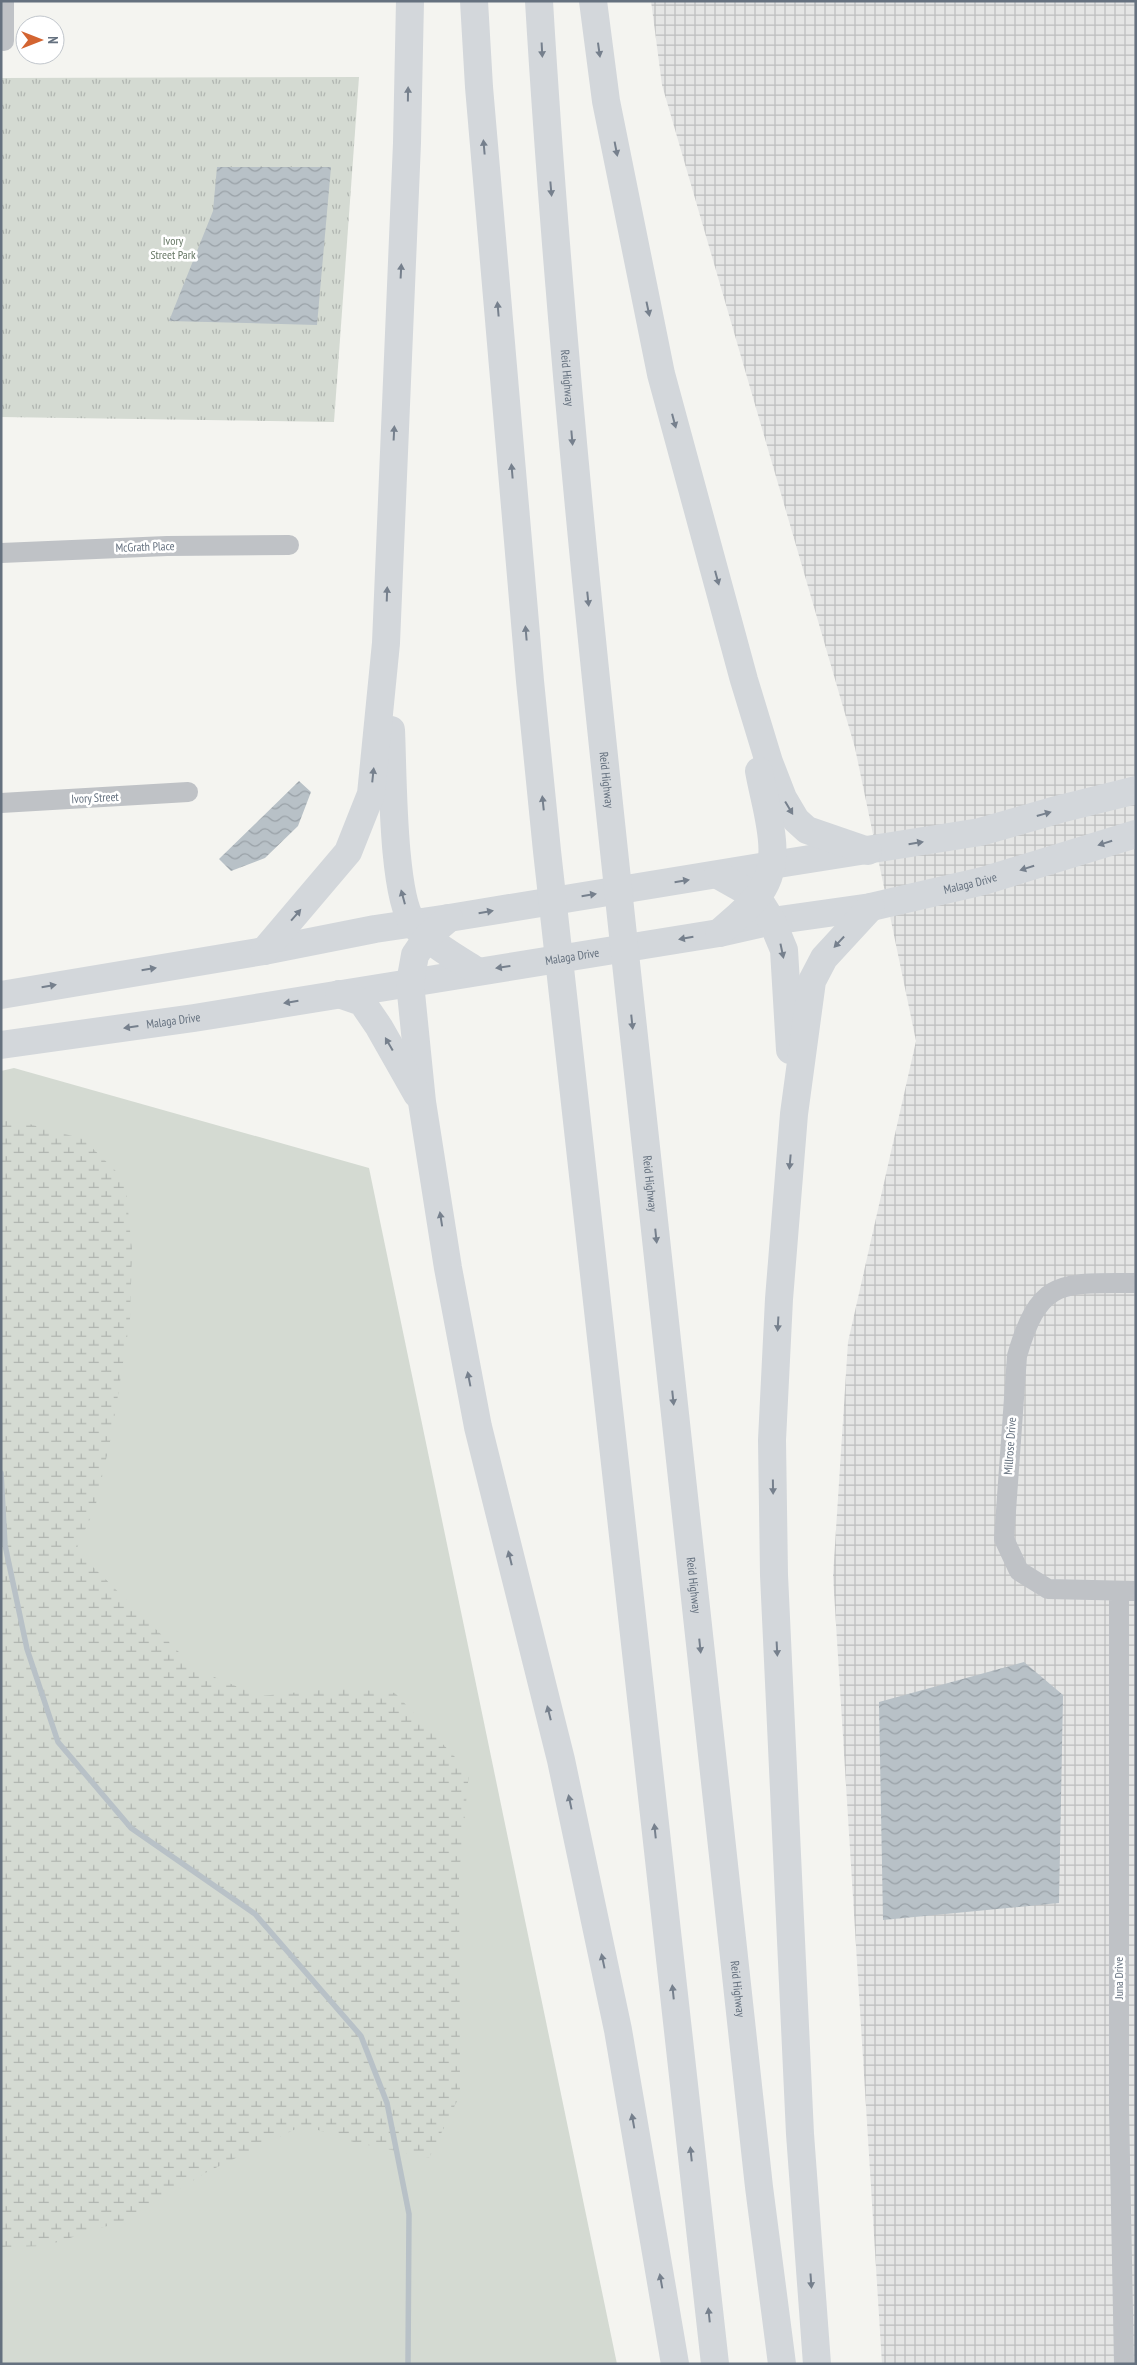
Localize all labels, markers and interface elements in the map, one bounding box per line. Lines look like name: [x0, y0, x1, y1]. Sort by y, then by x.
north arrow: [15, 15, 65, 65]
text: N: [44, 36, 62, 44]
one-way arrow: [539, 42, 547, 58]
one-way arrow: [596, 42, 604, 58]
one-way arrow: [404, 86, 412, 102]
one-way arrow: [480, 139, 488, 155]
one-way arrow: [612, 142, 620, 157]
one-way arrow: [548, 181, 556, 197]
park label: Ivory Street Park: [150, 233, 196, 262]
one-way arrow: [397, 263, 405, 279]
one-way arrow: [494, 301, 502, 317]
one-way arrow: [644, 301, 652, 317]
street label: Reid Highway: [558, 349, 578, 407]
one-way arrow: [670, 413, 678, 429]
one-way arrow: [390, 425, 398, 441]
one-way arrow: [569, 430, 577, 446]
one-way arrow: [508, 463, 516, 479]
street label: McGrath Place: [115, 538, 175, 555]
one-way arrow: [713, 570, 721, 585]
one-way arrow: [384, 586, 392, 602]
one-way arrow: [585, 592, 593, 608]
one-way arrow: [522, 624, 530, 640]
street label: Reid Highway: [596, 751, 617, 809]
one-way arrow: [369, 767, 377, 783]
street label: Ivory Street: [71, 789, 120, 806]
one-way arrow: [538, 794, 546, 810]
one-way arrow: [785, 802, 794, 815]
one-way arrow: [1036, 809, 1051, 817]
one-way arrow: [909, 838, 925, 846]
one-way arrow: [1097, 840, 1112, 848]
one-way arrow: [1019, 864, 1034, 872]
street label: Malaga Drive: [942, 869, 999, 897]
one-way arrow: [675, 876, 691, 884]
one-way arrow: [398, 889, 406, 904]
one-way arrow: [581, 891, 597, 899]
one-way arrow: [479, 907, 495, 915]
one-way arrow: [290, 908, 301, 921]
one-way arrow: [678, 935, 694, 943]
one-way arrow: [833, 936, 845, 948]
one-way arrow: [779, 943, 787, 959]
street label: Malaga Drive: [544, 945, 600, 968]
one-way arrow: [495, 963, 511, 971]
one-way arrow: [141, 965, 157, 973]
one-way arrow: [42, 982, 58, 990]
one-way arrow: [283, 998, 299, 1006]
street label: Malaga Drive: [145, 1009, 201, 1032]
one-way arrow: [628, 1015, 636, 1031]
one-way arrow: [122, 1023, 138, 1031]
one-way arrow: [384, 1038, 393, 1051]
street label: Reid Highway: [640, 1155, 661, 1213]
one-way arrow: [786, 1155, 794, 1171]
one-way arrow: [436, 1211, 444, 1227]
one-way arrow: [652, 1228, 660, 1244]
one-way arrow: [773, 1317, 781, 1333]
one-way arrow: [465, 1371, 473, 1387]
one-way arrow: [669, 1390, 677, 1406]
street label: Millrose Drive: [1000, 1417, 1019, 1475]
one-way arrow: [769, 1479, 777, 1495]
one-way arrow: [506, 1550, 514, 1565]
street label: Reid Highway: [684, 1556, 705, 1615]
one-way arrow: [696, 1638, 704, 1654]
one-way arrow: [774, 1641, 782, 1657]
one-way arrow: [545, 1706, 553, 1721]
one-way arrow: [566, 1795, 574, 1810]
one-way arrow: [651, 1823, 659, 1839]
one-way arrow: [599, 1954, 607, 1969]
street label: Juna Drive: [1111, 1957, 1126, 2000]
street label: Reid Highway: [728, 1960, 749, 2018]
one-way arrow: [669, 1984, 677, 2000]
one-way arrow: [629, 2113, 637, 2129]
one-way arrow: [687, 2146, 695, 2162]
one-way arrow: [656, 2273, 664, 2289]
one-way arrow: [807, 2273, 815, 2289]
one-way arrow: [705, 2307, 713, 2323]

